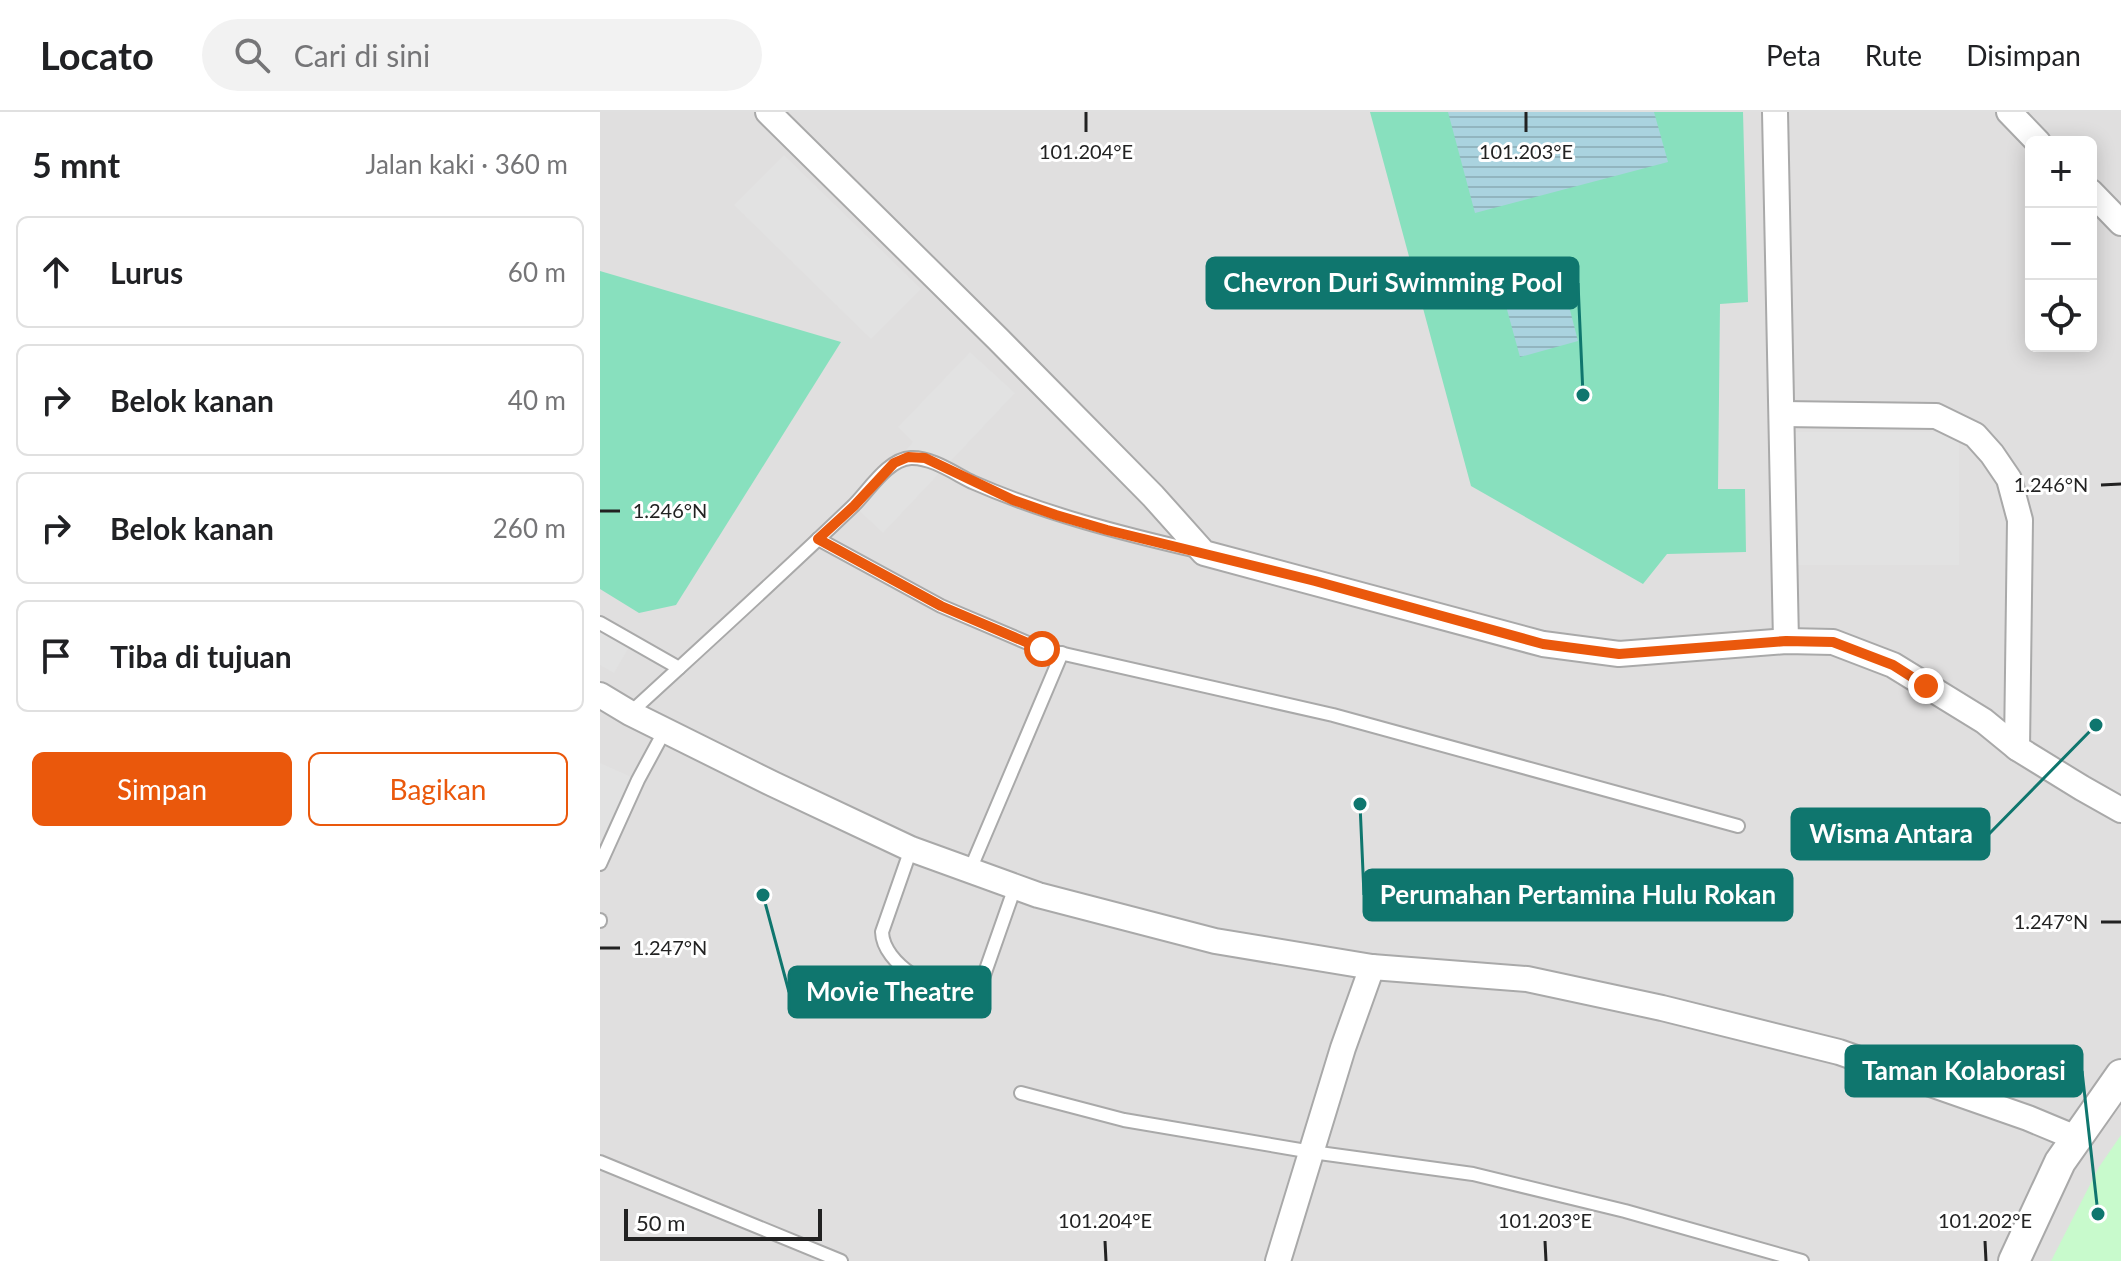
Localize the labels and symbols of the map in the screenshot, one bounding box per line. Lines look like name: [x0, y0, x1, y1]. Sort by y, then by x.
text: 101.204°E: [1039, 139, 1133, 163]
text: 101.203°E: [1479, 139, 1573, 163]
callout: Chevron Duri Swimming Pool: [1207, 258, 1578, 308]
text: Chevron Duri Swimming Pool: [1223, 266, 1563, 298]
text: 1.246°N: [2014, 472, 2088, 496]
text: 1.246°N: [633, 498, 707, 522]
route start: [1024, 631, 1060, 667]
route end: [1908, 668, 1944, 704]
callout: Wisma Antara: [1792, 809, 1989, 859]
text: Wisma Antara: [1809, 817, 1973, 849]
callout: Perumahan Pertamina Hulu Rokan: [1364, 870, 1792, 920]
text: Perumahan Pertamina Hulu Rokan: [1380, 878, 1776, 910]
text: 1.247°N: [2014, 909, 2088, 933]
text: 1.247°N: [633, 935, 707, 959]
callout: Movie Theatre: [789, 967, 990, 1017]
text: Movie Theatre: [806, 975, 974, 1007]
callout: Taman Kolaborasi: [1846, 1046, 2082, 1096]
text: Taman Kolaborasi: [1862, 1054, 2066, 1086]
scale bar: [624, 1205, 822, 1241]
text: 101.204°E: [1058, 1208, 1152, 1232]
text: 101.203°E: [1498, 1208, 1592, 1232]
text: 101.202°E: [1938, 1208, 2032, 1232]

